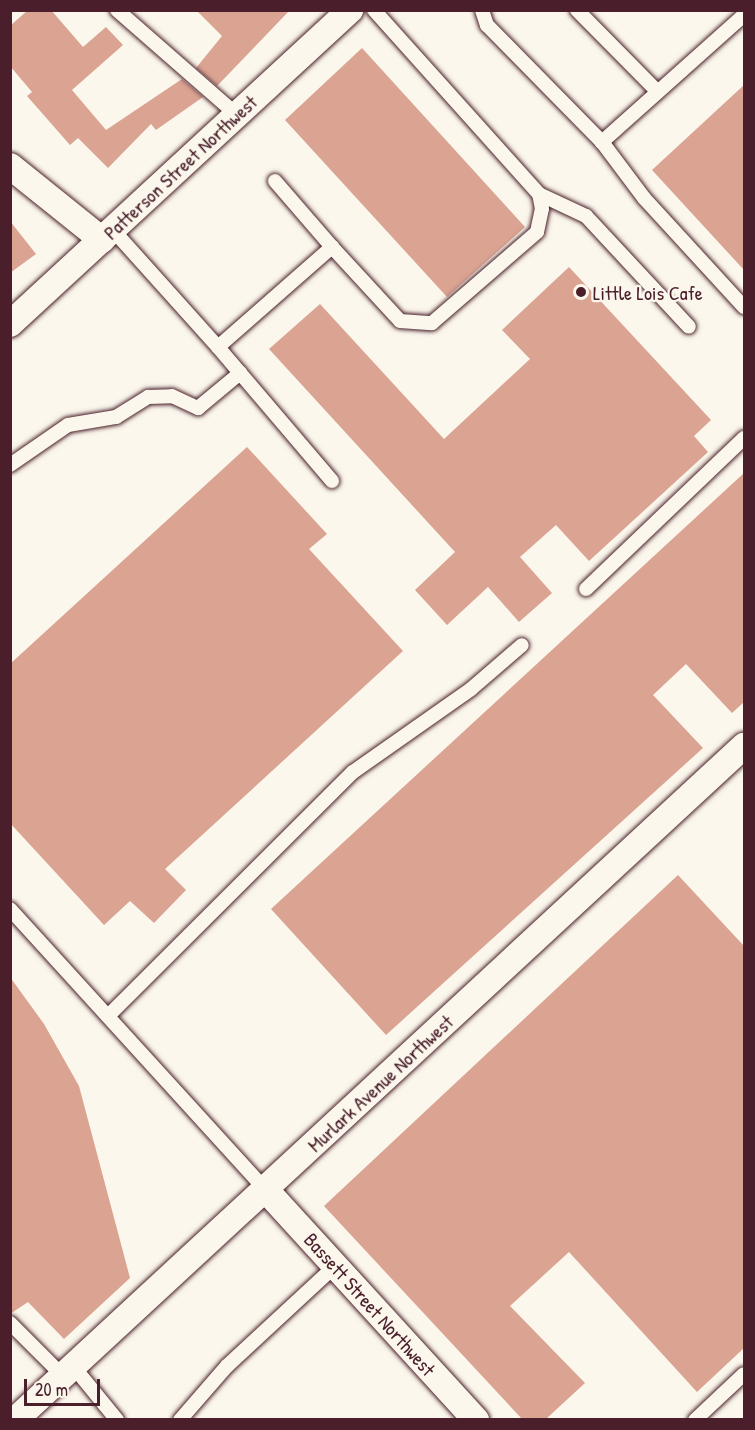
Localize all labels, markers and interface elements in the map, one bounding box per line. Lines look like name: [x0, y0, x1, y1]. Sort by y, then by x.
street label: Patterson Street Northwest: [98, 90, 262, 244]
place label: Little Lois Cafe: [593, 280, 703, 304]
marker: Little Lois Cafe: [574, 285, 588, 299]
street label: Murlark Avenue Northwest: [302, 1009, 458, 1157]
street label: Bassett Street Northwest: [299, 1227, 441, 1381]
scale bar: [27, 1367, 104, 1405]
text: 20 m: [35, 1377, 68, 1402]

